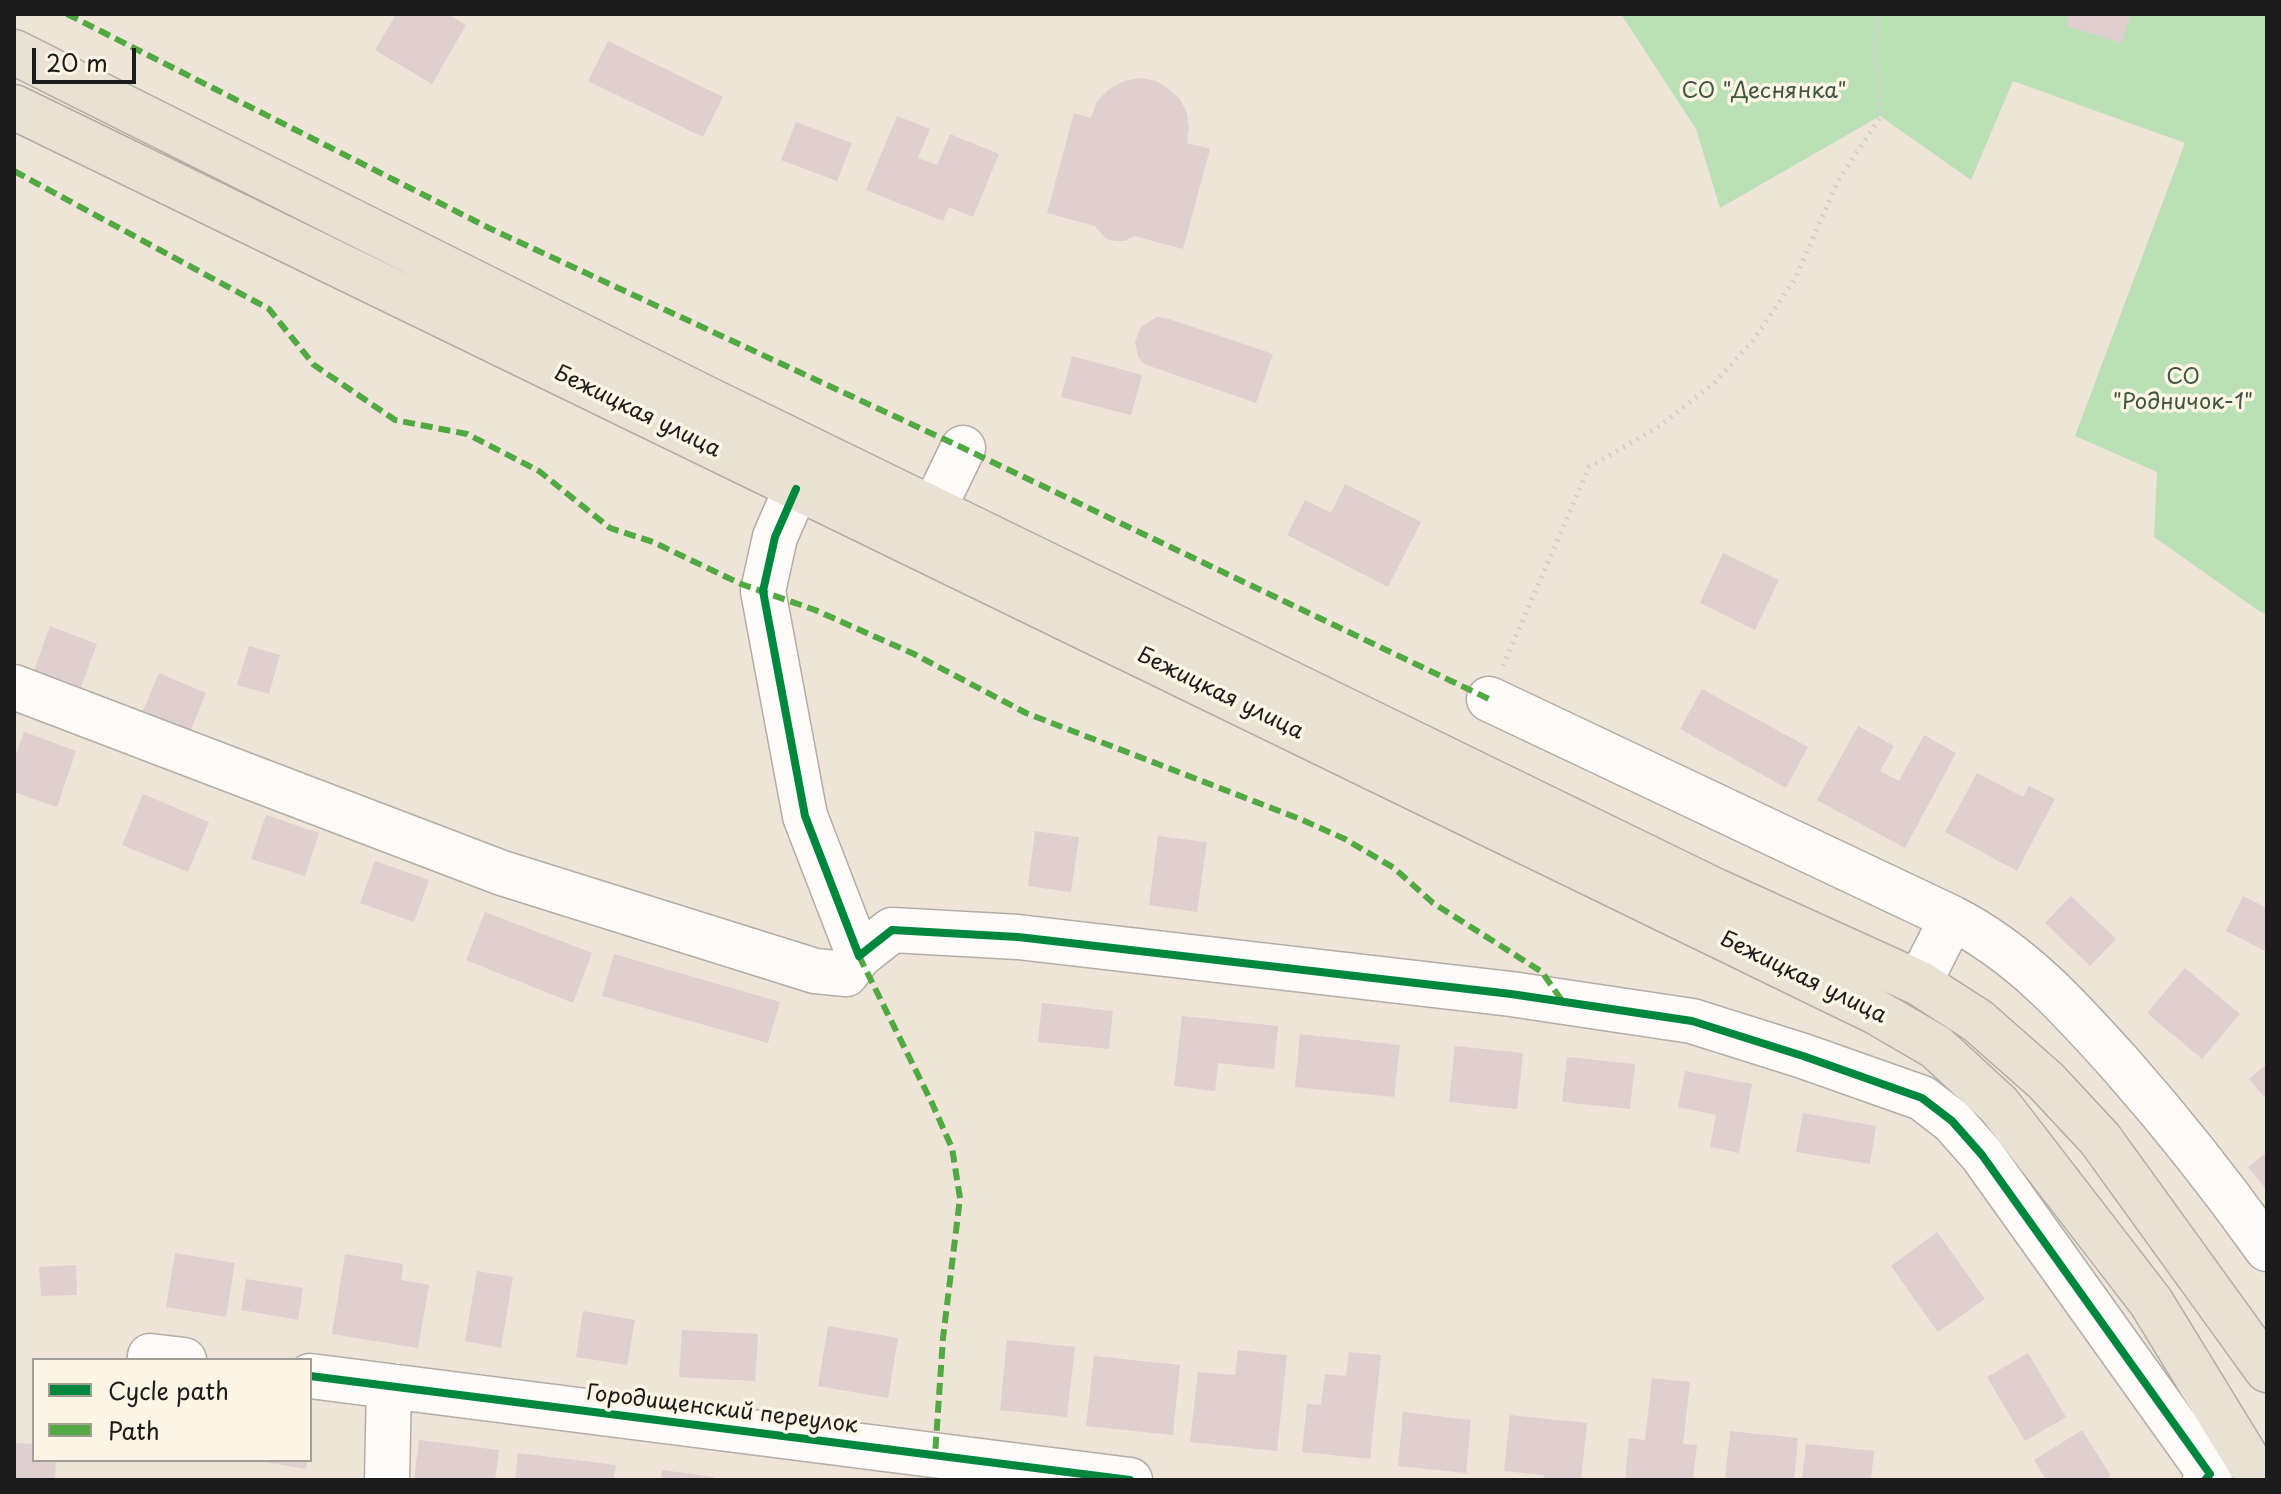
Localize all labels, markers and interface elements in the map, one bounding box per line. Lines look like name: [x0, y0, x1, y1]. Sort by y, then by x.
scale bar: [36, 32, 140, 82]
text: 20 m: [46, 44, 108, 80]
park label: СО "Деснянка": [1682, 79, 1846, 105]
street label: Бежицкая улица: [549, 360, 725, 464]
park label: СО "Родничок-1": [2113, 365, 2253, 416]
street label: Бежицкая улица: [1132, 642, 1308, 746]
street label: Бежицкая улица: [1715, 926, 1891, 1030]
legend: [32, 1358, 312, 1462]
text: Cycle path: [108, 1372, 229, 1408]
street label: Городищенский переулок: [585, 1380, 859, 1440]
text: Path: [108, 1412, 160, 1448]

